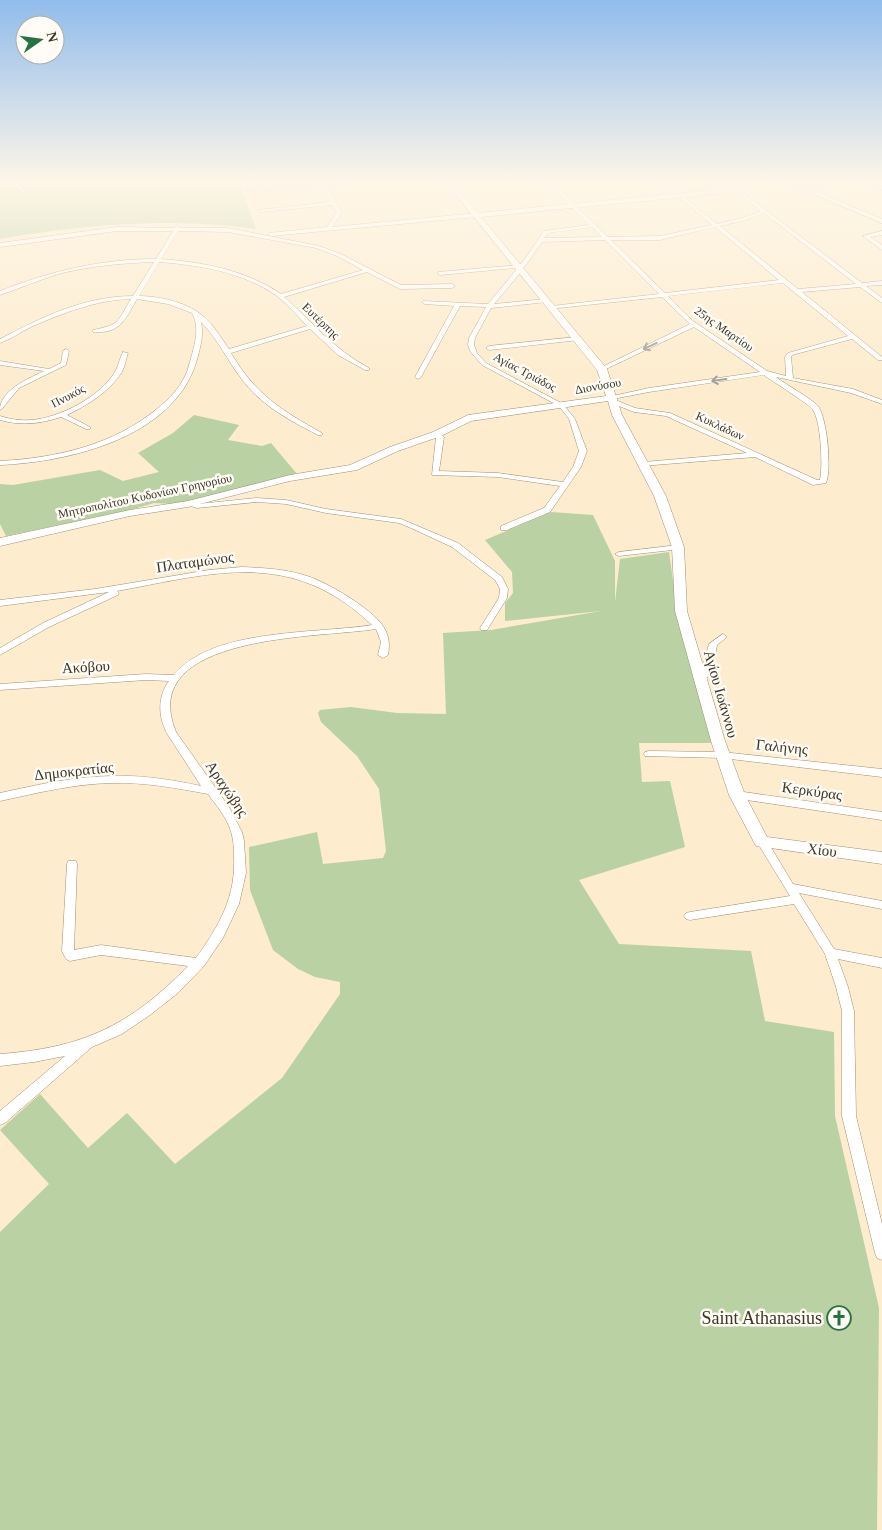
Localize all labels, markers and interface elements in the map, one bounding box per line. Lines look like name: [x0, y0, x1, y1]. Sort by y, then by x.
north arrow: [15, 15, 65, 65]
text: N: [44, 30, 61, 44]
street label: Ευτέρπης: [300, 300, 343, 342]
street label: 25ης Μαρτίου: [692, 303, 756, 355]
one-way arrow: [643, 341, 658, 351]
street label: Αγίας Τριάδος: [491, 350, 559, 395]
street label: Διονύσου: [574, 375, 622, 397]
one-way arrow: [711, 375, 727, 385]
street label: Πνυκός: [49, 381, 88, 411]
street label: Κυκλάδων: [694, 409, 747, 444]
street label: Μητροπολίτου Κυδονίων Γρηγορίου: [57, 471, 233, 521]
street label: Πλαταμώνος: [155, 549, 235, 575]
street label: Αγίου Ιωάννου: [701, 648, 741, 740]
street label: Ακόβου: [62, 658, 110, 676]
street label: Γαλήνης: [755, 736, 809, 758]
street label: Αραχώβης: [203, 758, 252, 820]
street label: Δημοκρατίας: [33, 759, 115, 783]
street label: Κερκύρας: [781, 779, 843, 803]
street label: Χίου: [806, 840, 838, 860]
church icon: Saint Athanasius: [826, 1305, 852, 1331]
place label: Saint Athanasius: [702, 1308, 822, 1328]

